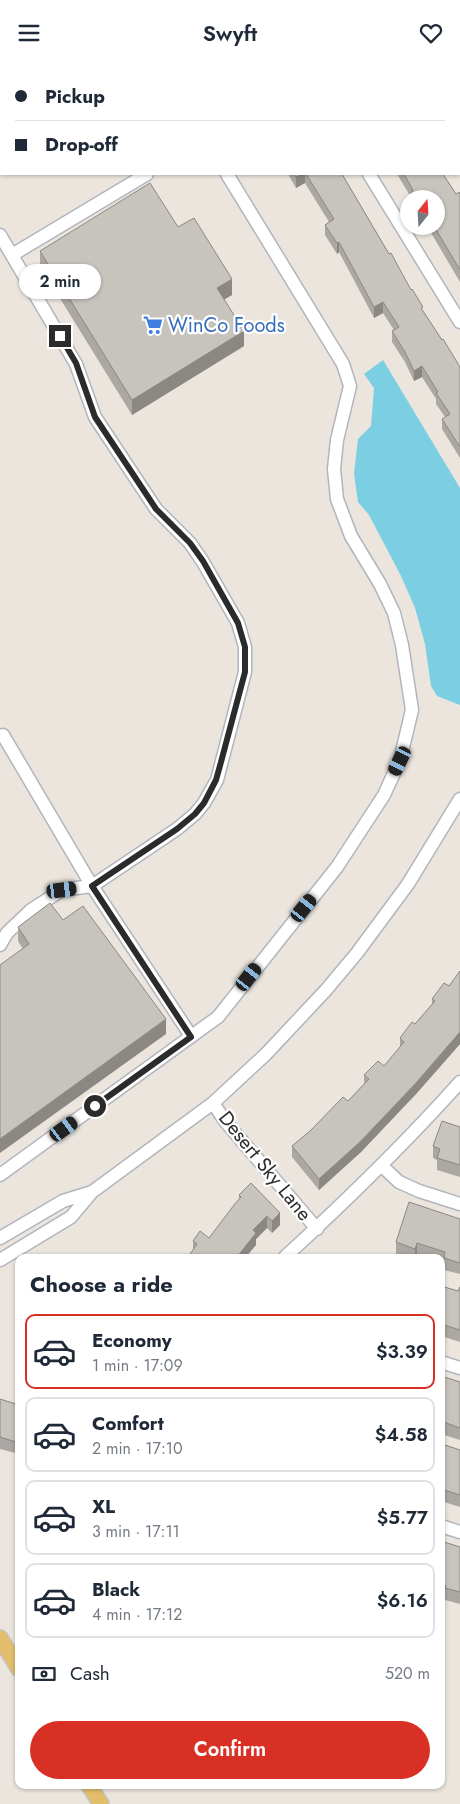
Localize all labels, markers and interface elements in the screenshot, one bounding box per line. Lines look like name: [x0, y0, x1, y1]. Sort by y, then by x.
text: Swyft: [203, 17, 257, 49]
icon: menu: [15, 19, 43, 47]
icon: heart: [417, 19, 445, 47]
text: Pickup: [45, 83, 105, 110]
text: Drop-off: [45, 131, 118, 158]
north arrow: [400, 190, 445, 235]
map controls: [400, 190, 445, 235]
callout: 2 min: [19, 263, 101, 299]
text: 2 min: [39, 270, 81, 293]
place label: WinCo Foods: [168, 311, 285, 340]
supermarket icon: WinCo Foods: [142, 314, 164, 336]
route end: [49, 325, 71, 347]
car: [386, 744, 413, 778]
car: [46, 881, 77, 899]
car: [288, 892, 319, 924]
car: [233, 961, 264, 993]
route start: [84, 1095, 106, 1117]
street label: Desert Sky Lane: [212, 1105, 318, 1227]
car: [47, 1114, 80, 1144]
text: Choose a ride: [30, 1268, 173, 1300]
text: Economy: [92, 1327, 172, 1354]
icon: car: [32, 1329, 77, 1374]
text: $3.39: [376, 1338, 428, 1365]
text: 1 min · 17:09: [92, 1354, 183, 1377]
text: Comfort: [92, 1410, 164, 1437]
icon: car: [32, 1412, 77, 1457]
text: $4.58: [375, 1421, 428, 1448]
text: 2 min · 17:10: [92, 1437, 183, 1460]
text: XL: [92, 1493, 115, 1520]
icon: car: [32, 1495, 77, 1540]
text: $5.77: [377, 1504, 428, 1531]
text: 3 min · 17:11: [92, 1520, 180, 1543]
text: Black: [92, 1576, 140, 1603]
icon: car: [32, 1578, 77, 1623]
text: $6.16: [377, 1587, 428, 1614]
text: 4 min · 17:12: [92, 1603, 182, 1626]
icon: cash: [30, 1660, 58, 1688]
text: Cash: [70, 1660, 110, 1687]
text: 520 m: [385, 1662, 430, 1685]
button: Confirm: [30, 1721, 430, 1779]

